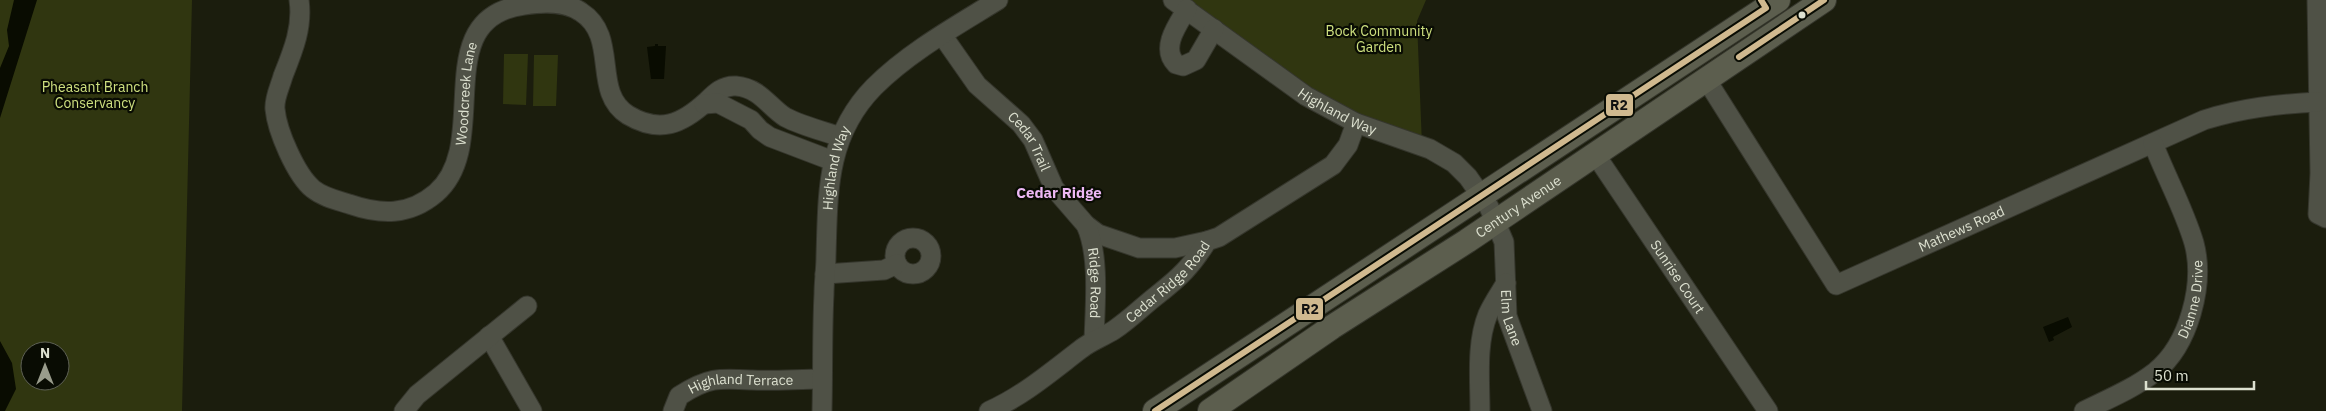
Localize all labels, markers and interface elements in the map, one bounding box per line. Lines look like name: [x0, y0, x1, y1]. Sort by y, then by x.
unlabelled marker: [1797, 10, 1807, 20]
park label: Bock Community Garden: [1326, 22, 1433, 56]
street label: Woodcreek Lane: [451, 39, 481, 147]
park label: Pheasant Branch Conservancy: [42, 78, 148, 112]
street label: Highland Way: [1294, 84, 1379, 139]
line badge: R2: [1605, 93, 1634, 117]
text: R2: [1610, 96, 1628, 114]
street label: Cedar Trail: [1004, 108, 1055, 174]
street label: Highland Way: [819, 123, 854, 211]
street label: Century Avenue: [1472, 171, 1565, 242]
district label: Cedar Ridge: [1016, 183, 1102, 202]
street label: Mathews Road: [1916, 202, 2007, 256]
street label: Sunrise Court: [1646, 236, 1709, 317]
street label: Cedar Ridge Road: [1122, 237, 1214, 327]
street label: Ridge Road: [1084, 246, 1105, 319]
street label: Dianne Drive: [2174, 259, 2206, 341]
street label: Elm Lane: [1497, 289, 1526, 349]
line badge: R2: [1295, 297, 1324, 321]
text: R2: [1301, 300, 1319, 318]
north arrow: [20, 341, 70, 391]
text: N: [40, 344, 50, 362]
scale bar: [2146, 358, 2254, 390]
text: 50 m: [2154, 366, 2189, 385]
street label: Highland Terrace: [685, 370, 794, 398]

